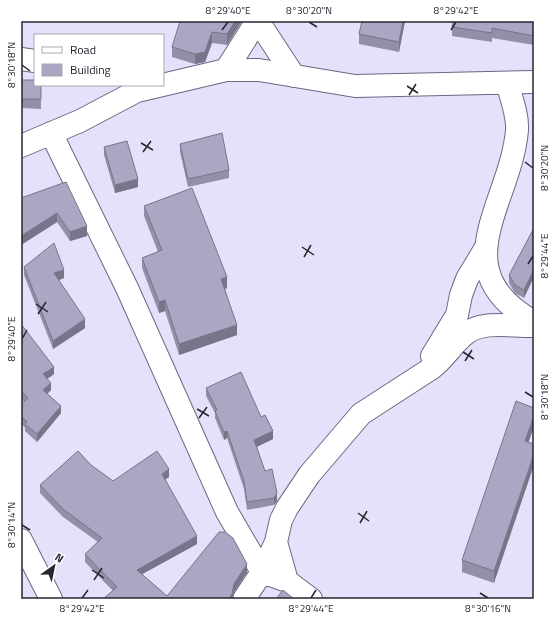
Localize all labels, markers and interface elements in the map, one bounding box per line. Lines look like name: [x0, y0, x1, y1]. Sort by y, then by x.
text: 8°29'40"E: [206, 3, 251, 18]
text: 8°30'20"N: [286, 3, 332, 18]
text: 8°29'42"E: [434, 3, 479, 18]
legend: [34, 34, 164, 86]
text: Road: [70, 40, 96, 59]
text: 8°30'18"N: [4, 42, 19, 88]
text: Building: [70, 60, 111, 79]
text: 8°30'20"N: [537, 145, 552, 191]
text: 8°29'44"E: [537, 233, 552, 278]
text: 8°29'40"E: [4, 316, 19, 361]
text: 8°30'18"N: [537, 374, 552, 420]
text: 8°30'14"N: [4, 502, 19, 548]
north arrow: [34, 546, 74, 586]
text: N: [52, 549, 67, 566]
text: 8°29'42"E: [60, 601, 105, 616]
text: 8°29'44"E: [289, 601, 334, 616]
text: 8°30'16"N: [465, 601, 511, 616]

